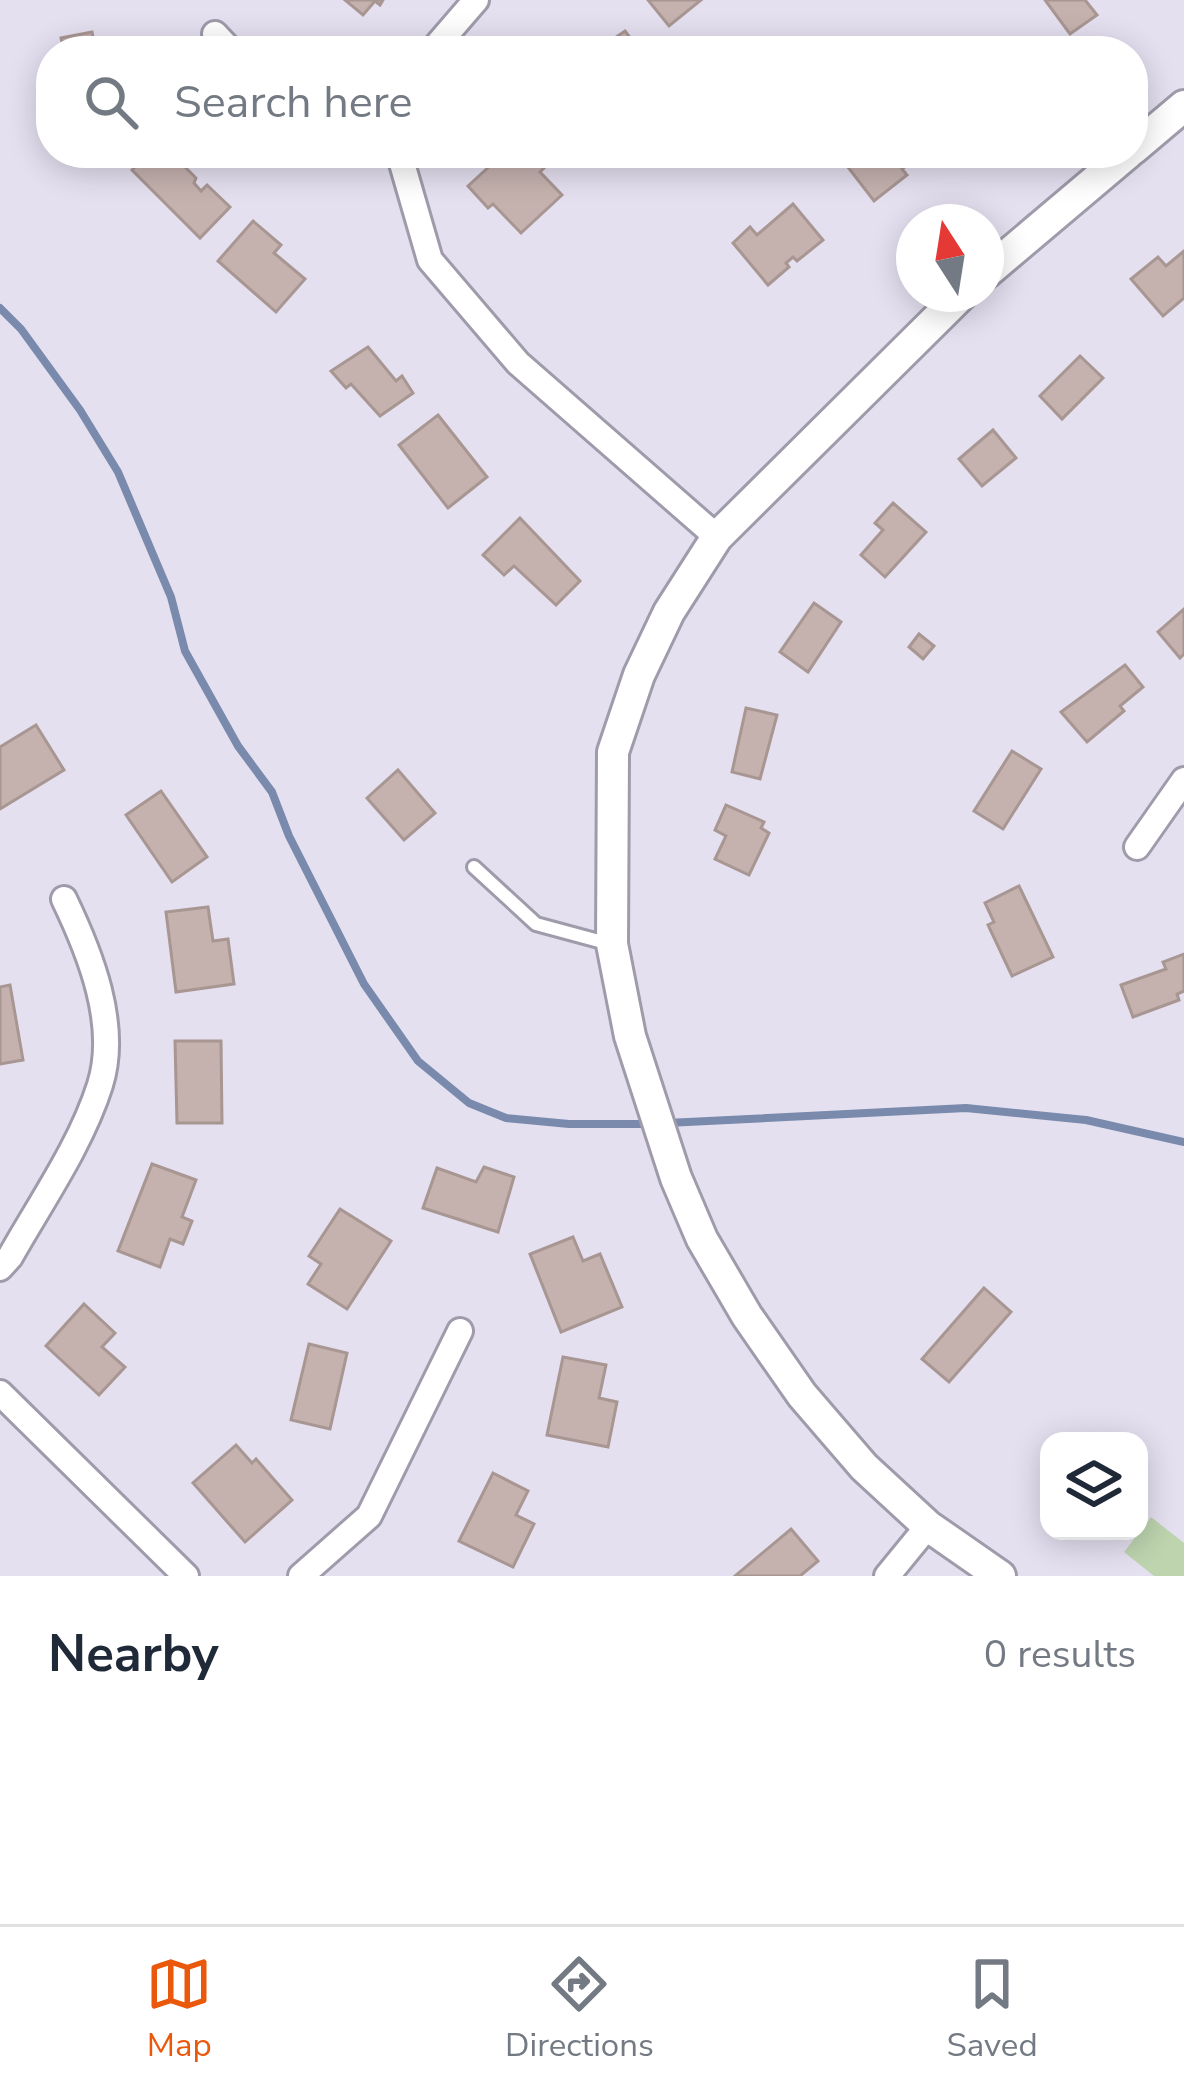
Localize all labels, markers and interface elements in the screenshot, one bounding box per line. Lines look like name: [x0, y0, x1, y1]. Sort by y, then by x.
search box: [36, 36, 1148, 168]
icon: search: [78, 69, 144, 135]
text: Search here: [174, 72, 413, 133]
north arrow: [896, 204, 1004, 312]
map controls: [1040, 1432, 1148, 1540]
button: layers: [1040, 1432, 1148, 1540]
text: Nearby: [48, 1619, 219, 1689]
text: 0 results: [984, 1628, 1136, 1681]
tab: Map: [146, 1951, 212, 2068]
tab: Directions: [505, 1951, 654, 2068]
tab: Saved: [946, 1951, 1038, 2068]

